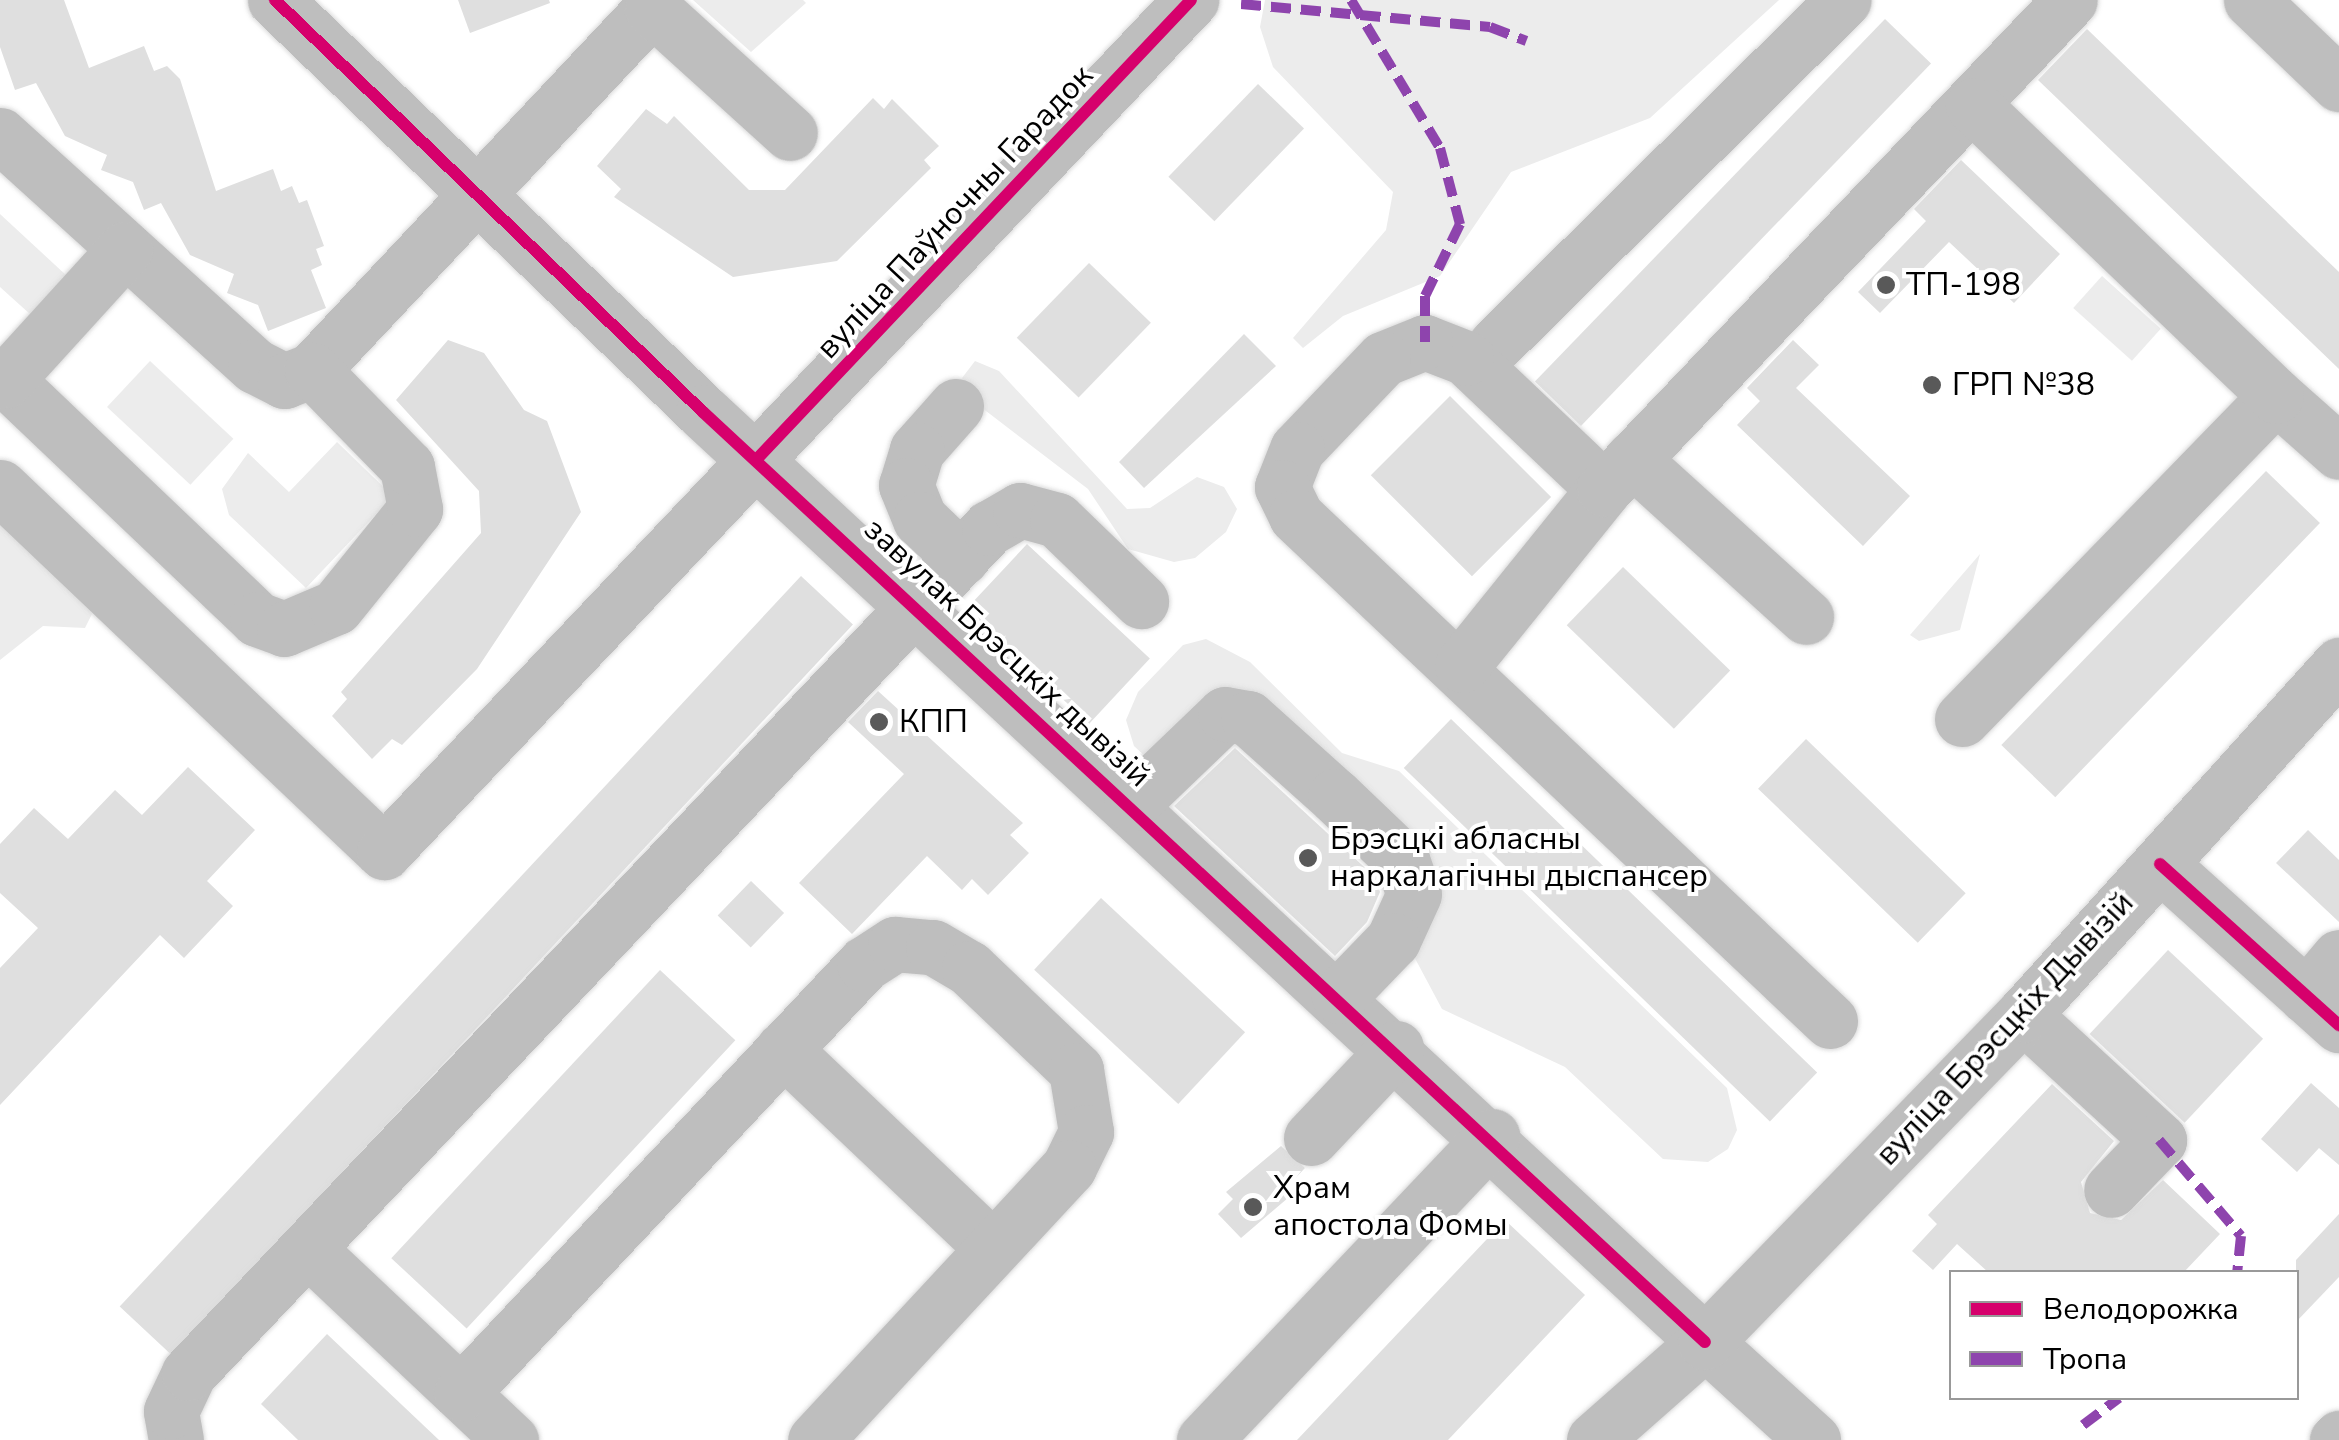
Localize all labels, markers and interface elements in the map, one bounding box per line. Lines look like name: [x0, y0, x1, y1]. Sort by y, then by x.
street label: вуліца Паўночны Гарадок: [809, 57, 1101, 367]
place label: ТП-198: [1906, 266, 2021, 304]
marker: ТП-198: [1875, 274, 1897, 296]
place label: ГРП №38: [1952, 366, 2095, 404]
marker: ГРП №38: [1921, 374, 1943, 396]
street label: завулак Брэсцкіх дывізій: [856, 510, 1158, 796]
place label: КПП: [899, 703, 968, 741]
marker: КПП: [868, 711, 890, 733]
place label: Брэсцкі абласны наркалагічны дыспансер: [1330, 821, 1708, 896]
marker: Брэсцкі абласны наркалагічны дыспансер: [1295, 845, 1321, 871]
street label: вуліца Брэсцкіх Дывізій: [1868, 884, 2142, 1174]
place label: Храм апостола Фомы: [1273, 1170, 1508, 1245]
marker: Храм апостола Фомы: [1242, 1196, 1264, 1218]
legend: [1949, 1270, 2299, 1400]
text: Велодорожка: [2043, 1289, 2239, 1330]
text: Тропа: [2043, 1339, 2127, 1380]

